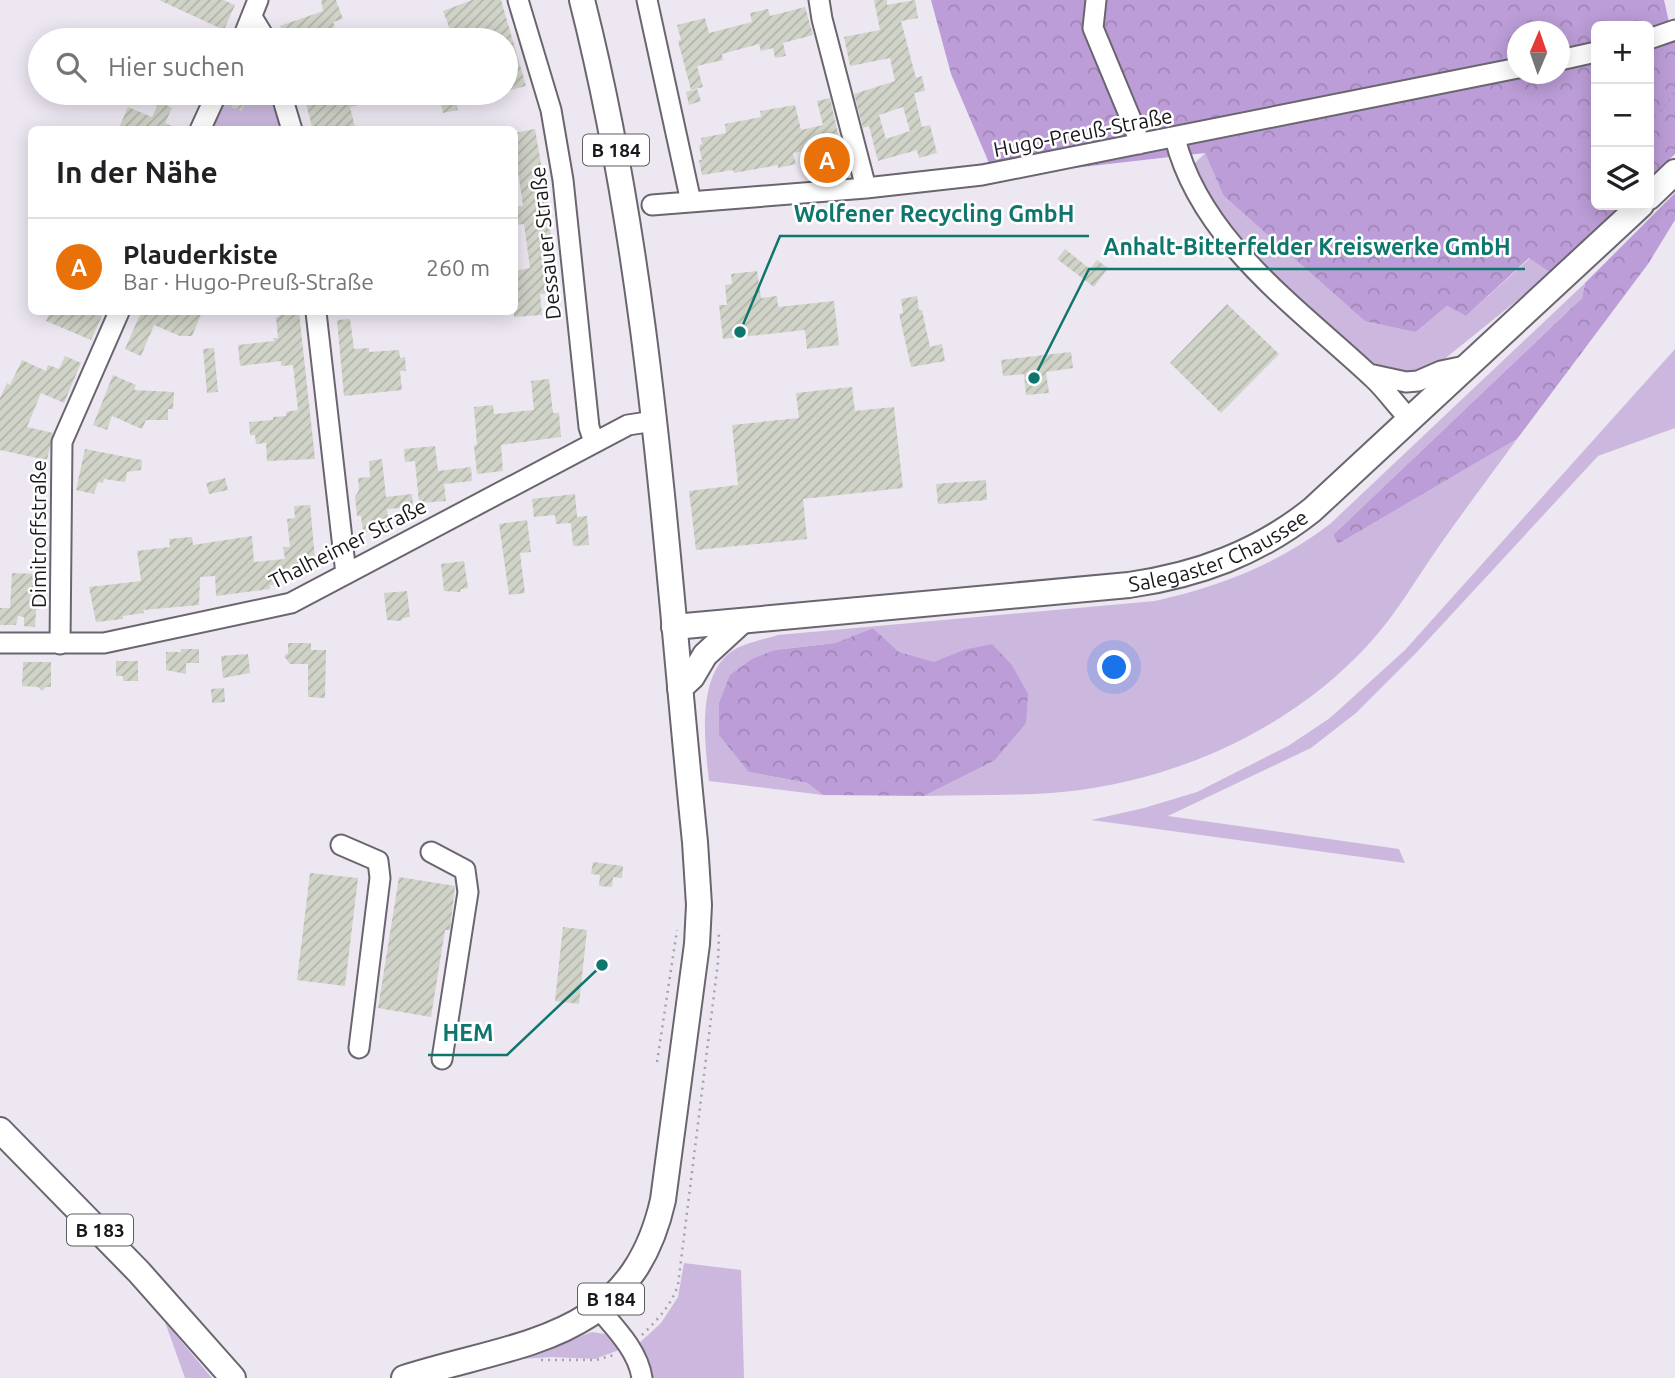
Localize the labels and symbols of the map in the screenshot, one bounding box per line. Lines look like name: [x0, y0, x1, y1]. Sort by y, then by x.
north arrow: [1507, 21, 1570, 84]
street label: Hugo-Preuß-Straße: [991, 103, 1175, 161]
road number: B 184: [583, 134, 649, 166]
pin: A: [804, 134, 850, 186]
street label: Dessauer Straße: [525, 165, 565, 321]
callout: Wolfener Recycling GmbH: [780, 192, 1089, 236]
text: Wolfener Recycling GmbH: [794, 201, 1074, 226]
callout: Anhalt-Bitterfelder Kreiswerke GmbH: [1089, 225, 1525, 269]
text: Anhalt-Bitterfelder Kreiswerke GmbH: [1103, 234, 1511, 259]
street label: Dimitroffstraße: [26, 460, 50, 608]
street label: Thalheimer Straße: [265, 493, 430, 593]
street label: Salegaster Chaussee: [1127, 504, 1312, 596]
your location: [1097, 650, 1131, 684]
callout: HEM: [428, 1011, 507, 1055]
text: HEM: [443, 1020, 493, 1045]
road number: B 183: [67, 1214, 133, 1246]
road number: B 184: [578, 1284, 644, 1315]

